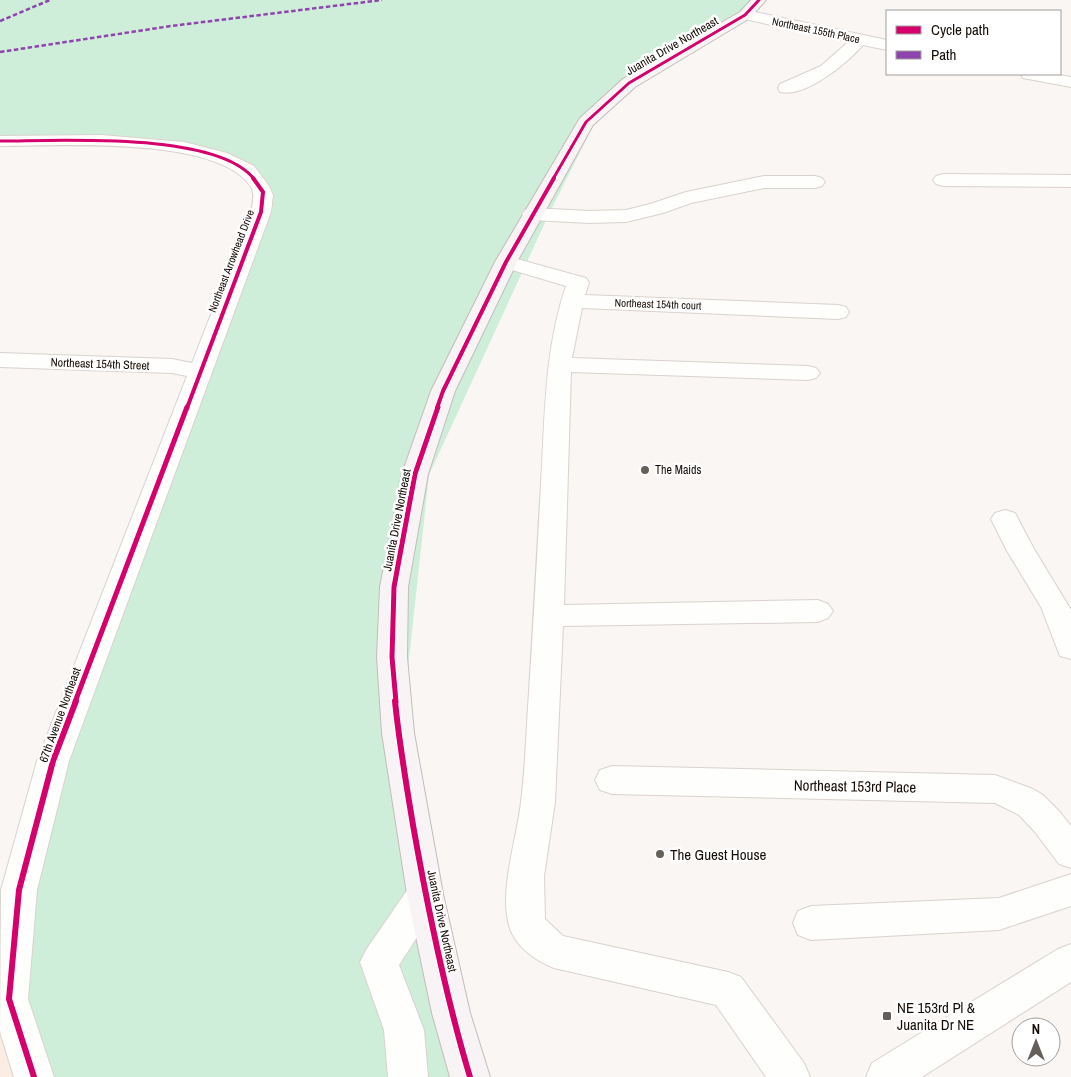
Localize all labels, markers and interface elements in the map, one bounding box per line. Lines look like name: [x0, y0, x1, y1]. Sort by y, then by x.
legend: [886, 10, 1061, 75]
street label: Juanita Drive Northeast: [623, 13, 721, 79]
street label: Northeast 155th Place: [771, 14, 861, 46]
text: Cycle path: [931, 19, 989, 40]
text: Path: [931, 44, 956, 65]
street label: Northeast Arrowhead Drive: [205, 208, 257, 314]
street label: Northeast 154th court: [614, 295, 702, 313]
street label: Northeast 154th Street: [50, 354, 150, 374]
place label: The Maids: [655, 462, 702, 478]
marker: The Maids: [639, 464, 651, 476]
street label: Juanita Drive Northeast: [379, 467, 415, 573]
street label: 67th Avenue Northeast: [35, 665, 85, 765]
street label: Northeast 153rd Place: [794, 774, 917, 798]
place label: The Guest House: [670, 844, 767, 865]
marker: The Guest House: [654, 848, 666, 860]
street label: Juanita Drive Northeast: [423, 869, 461, 974]
place label: NE 153rd Pl & Juanita Dr NE: [897, 997, 976, 1035]
marker: NE 153rd Pl & Juanita Dr NE: [881, 1010, 893, 1022]
north arrow: [1011, 1017, 1061, 1067]
text: N: [1032, 1020, 1040, 1038]

